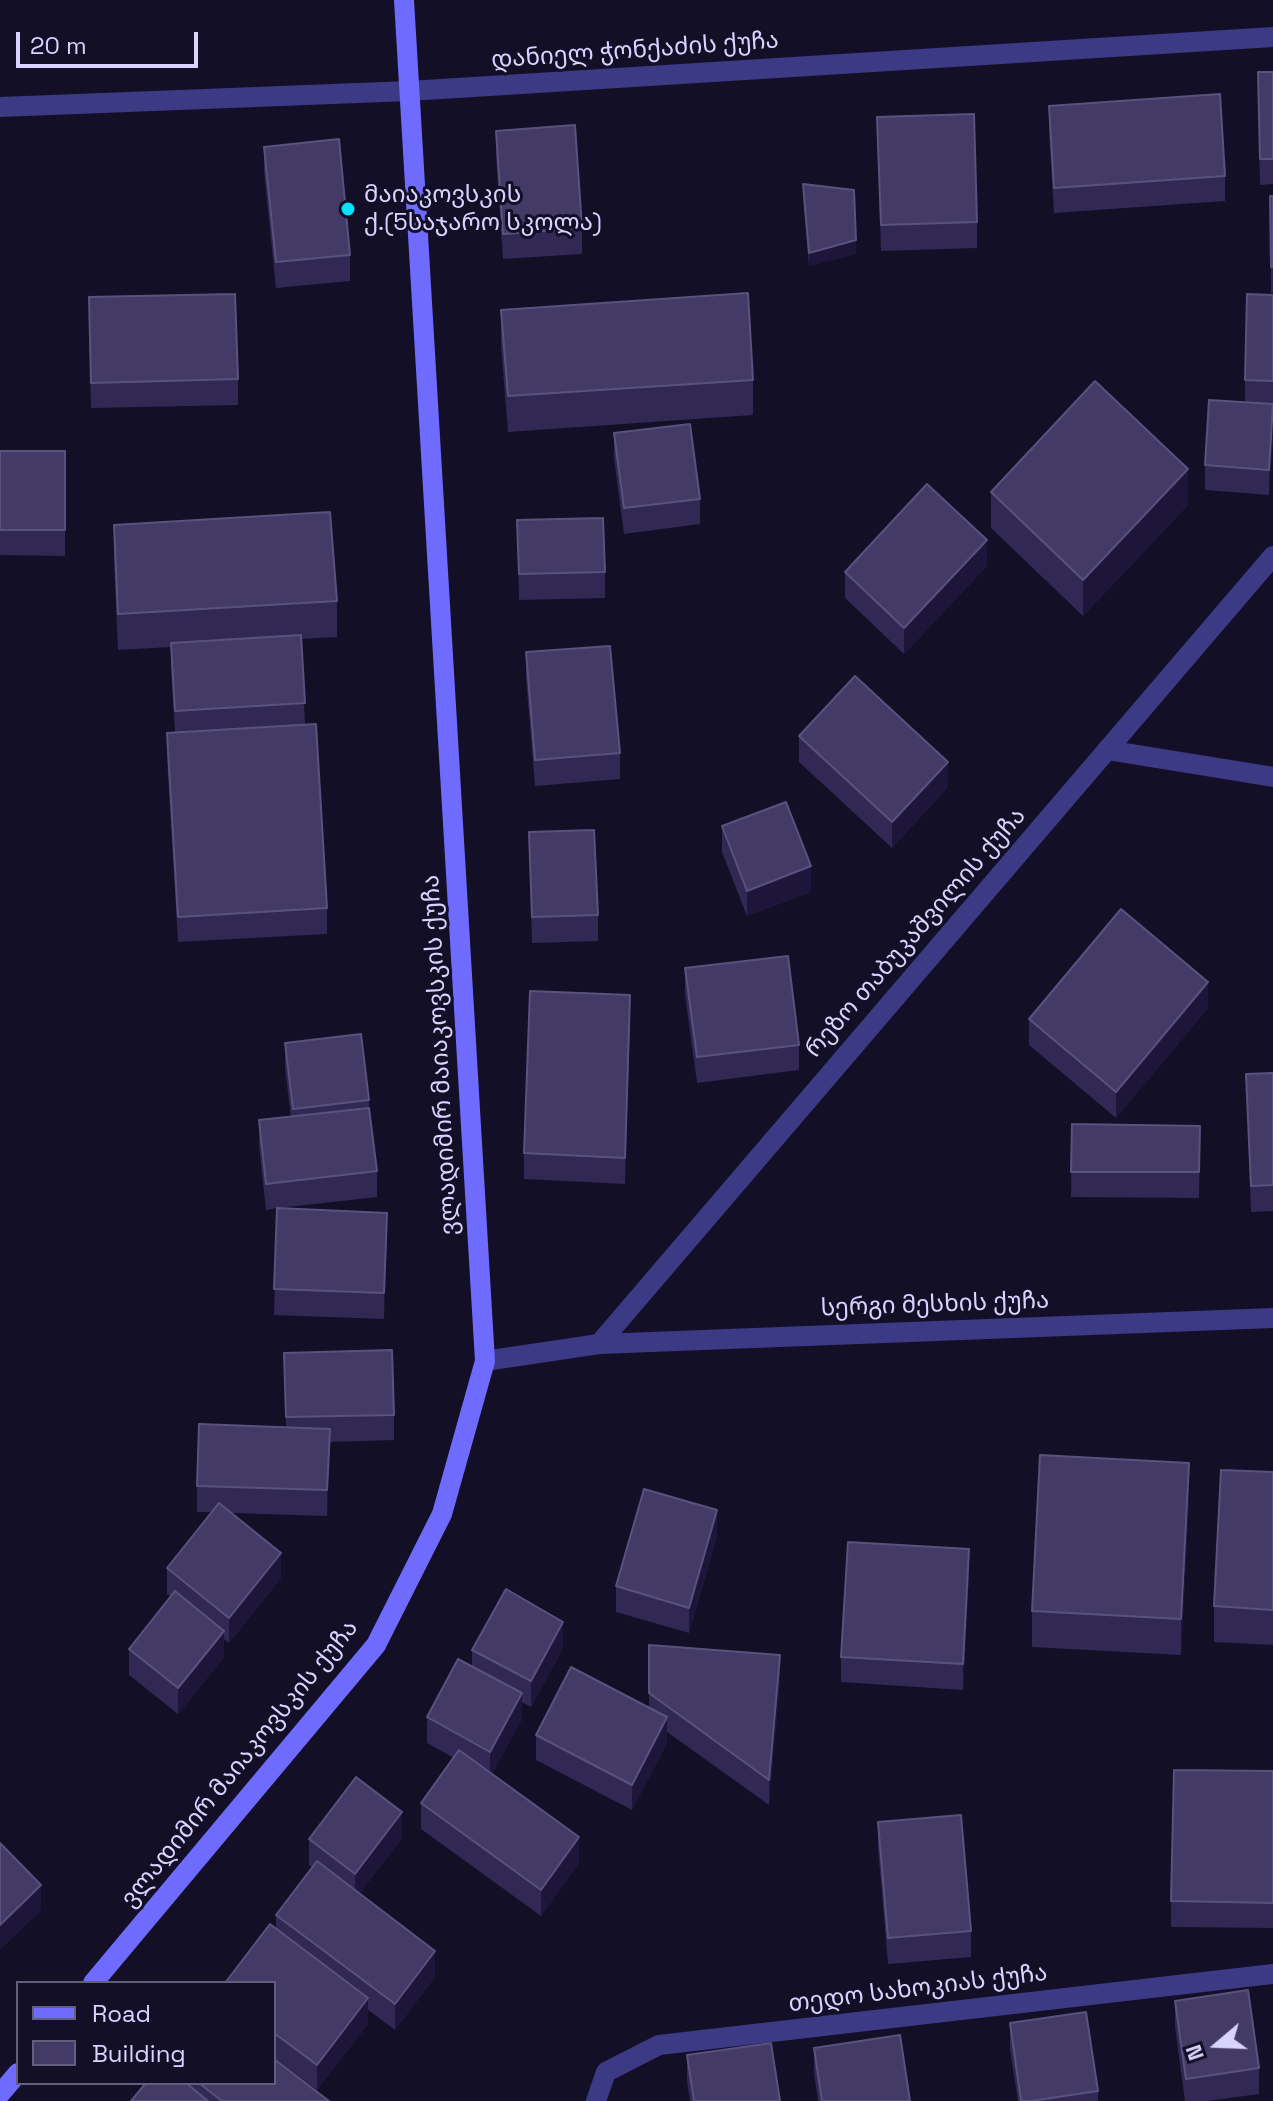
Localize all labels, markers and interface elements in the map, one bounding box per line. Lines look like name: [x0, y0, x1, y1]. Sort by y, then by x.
scale bar: [20, 16, 202, 66]
street label: დანიელ ჭონქაძის ქუჩა: [490, 27, 780, 75]
text: 20 m: [30, 30, 87, 61]
place label: მაიაკოვსკის ქ.(5საჯარო სკოლა): [364, 181, 602, 237]
marker: მაიაკოვსკის ქ.(5საჯარო სკოლა): [339, 200, 357, 218]
street label: რეზო თაბუკაშვილის ქუჩა: [800, 802, 1032, 1064]
street label: ვლადიმირ მაიაკოვსკის ქუჩა: [417, 874, 465, 1236]
street label: სერგი მესხის ქუჩა: [820, 1287, 1050, 1323]
street label: ვლადიმირ მაიაკოვსკის ქუჩა: [115, 1615, 365, 1913]
street label: თედო სახოკიას ქუჩა: [787, 1959, 1049, 2019]
legend: [16, 1981, 276, 2085]
text: Road: [92, 1998, 151, 2029]
north arrow: [1177, 2005, 1257, 2085]
text: Building: [92, 2038, 186, 2069]
text: N: [1179, 2041, 1210, 2064]

